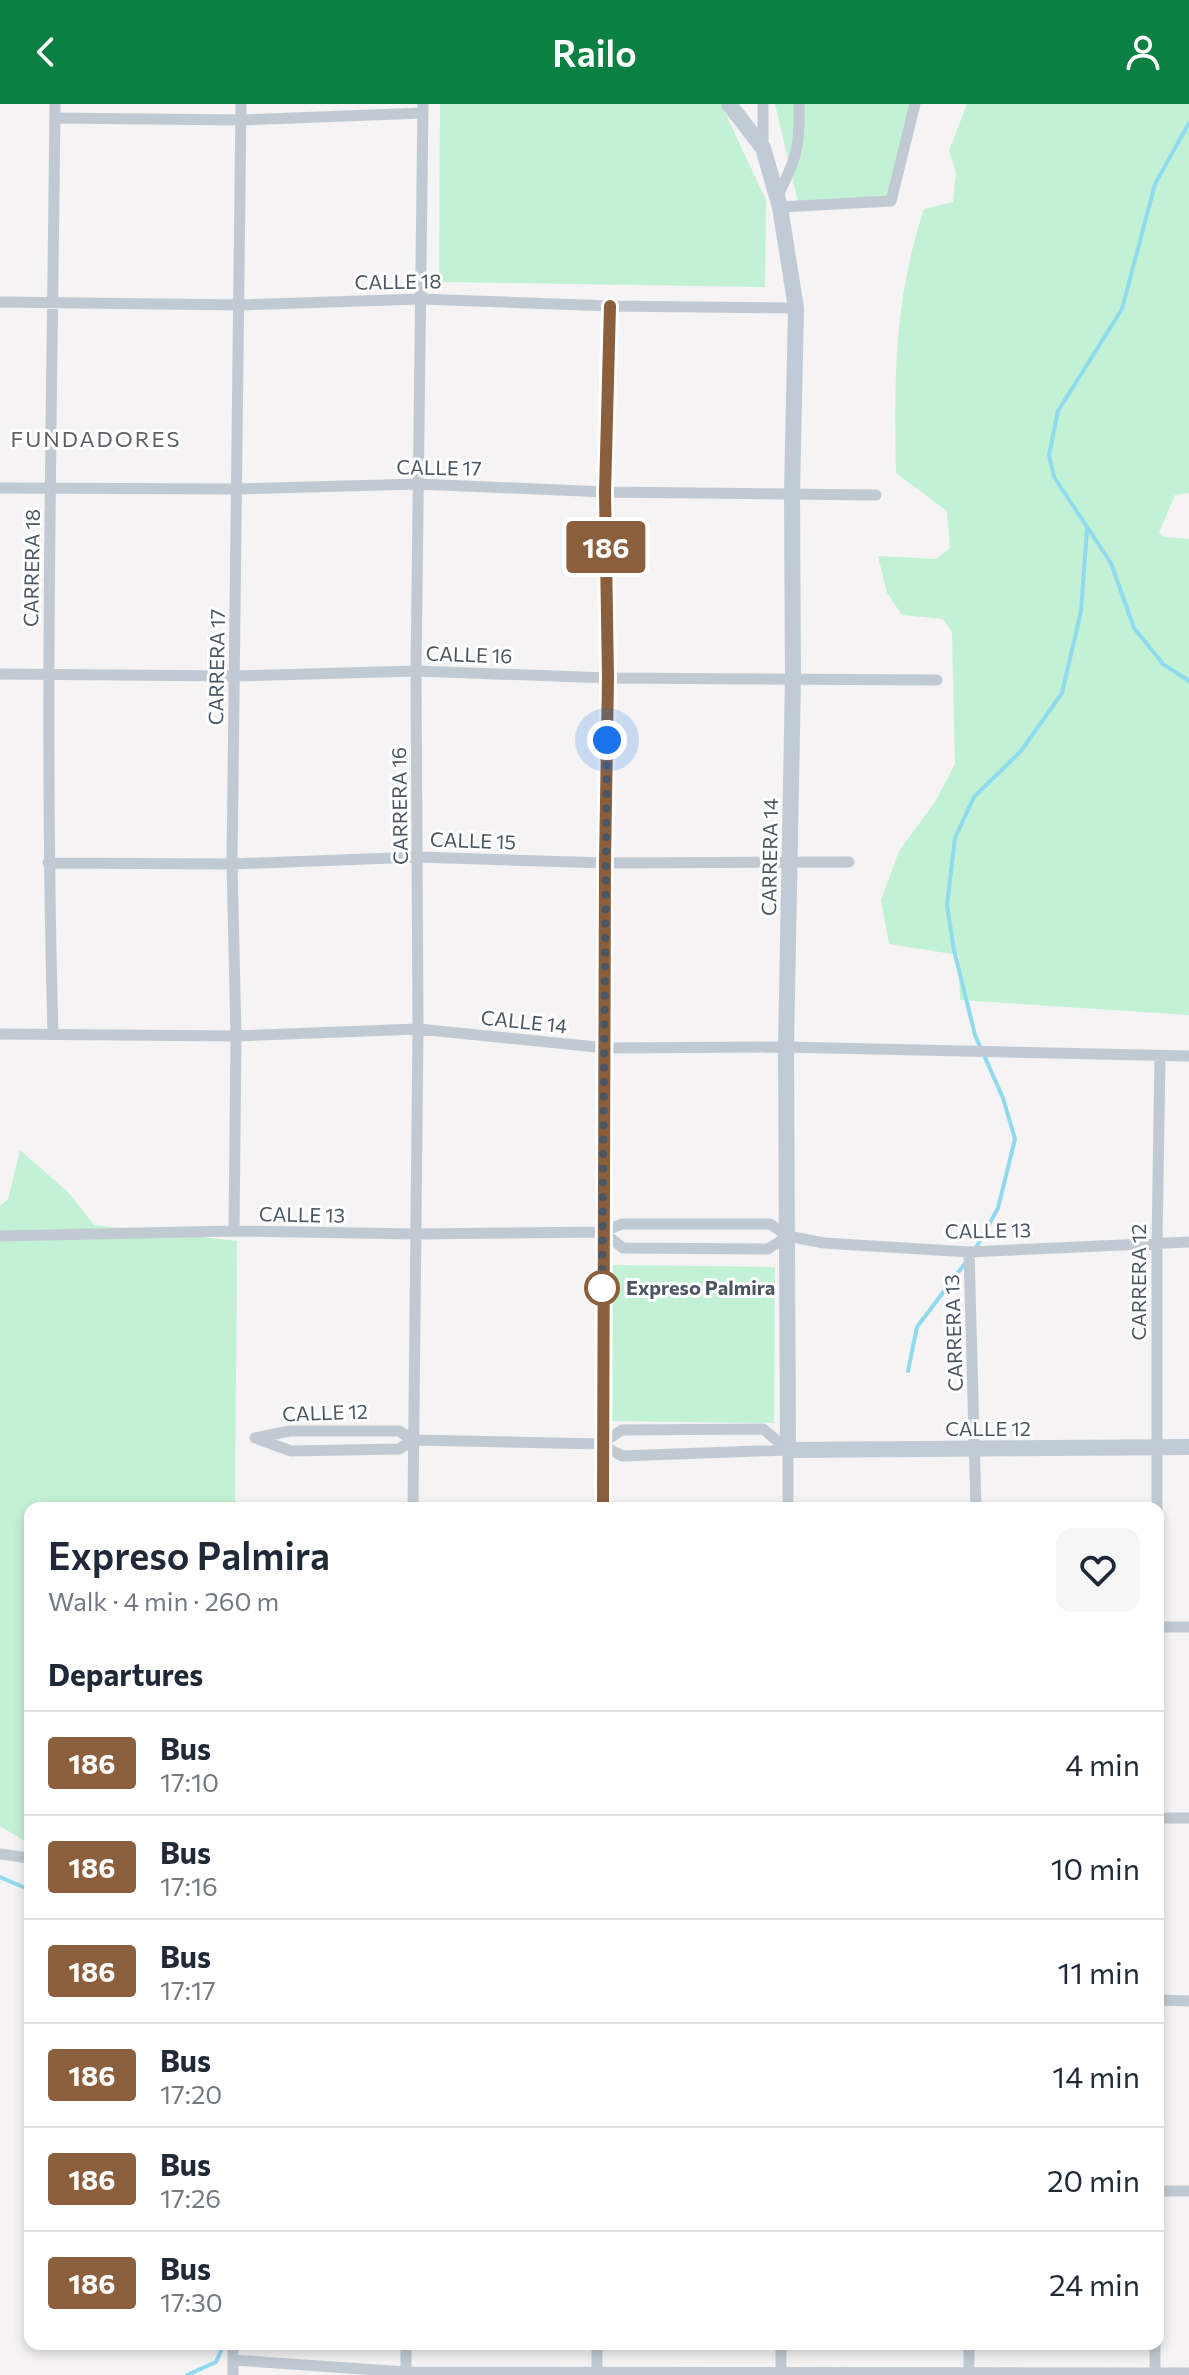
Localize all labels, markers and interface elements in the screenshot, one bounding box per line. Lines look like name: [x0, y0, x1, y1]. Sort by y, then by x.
icon: back: [24, 30, 68, 74]
text: Railo: [552, 30, 637, 74]
icon: person: [1121, 30, 1165, 74]
street label: CALLE 18: [354, 268, 442, 294]
district label: FUNDADORES: [11, 425, 181, 452]
street label: CALLE 17: [396, 454, 482, 480]
street label: CARRERA 18: [18, 509, 44, 627]
line badge: 186: [560, 521, 652, 573]
text: 186: [582, 530, 630, 564]
street label: CARRERA 17: [203, 609, 229, 725]
street label: CALLE 16: [425, 640, 513, 668]
your location: [587, 720, 627, 760]
street label: CARRERA 16: [386, 747, 412, 865]
street label: CARRERA 14: [756, 798, 782, 916]
street label: CALLE 15: [430, 827, 516, 853]
street label: CALLE 14: [480, 1005, 568, 1037]
street label: CALLE 13: [259, 1201, 345, 1227]
street label: CALLE 13: [945, 1217, 1031, 1243]
street label: CARRERA 12: [1126, 1224, 1150, 1340]
marker: Expreso Palmira: [585, 1271, 619, 1305]
street label: CARRERA 13: [939, 1274, 967, 1392]
place label: Expreso Palmira: [626, 1275, 775, 1299]
street label: CALLE 12: [282, 1399, 368, 1425]
street label: CALLE 12: [945, 1416, 1031, 1440]
button: heart: [1056, 1528, 1140, 1612]
text: Expreso Palmira: [48, 1531, 330, 1578]
text: Walk · 4 min · 260 m: [48, 1585, 279, 1616]
text: Departures: [48, 1655, 203, 1692]
text: Bus: [160, 1729, 211, 1766]
text: 4 min: [1065, 1745, 1140, 1782]
text: 186: [68, 1746, 116, 1780]
text: 17:10: [160, 1766, 219, 1797]
text: Bus: [160, 1833, 211, 1870]
text: 10 min: [1051, 1849, 1140, 1886]
text: 186: [68, 1850, 116, 1884]
text: 17:16: [160, 1870, 218, 1901]
text: Bus: [160, 1937, 211, 1974]
text: 11 min: [1058, 1953, 1140, 1990]
text: 186: [68, 1954, 116, 1988]
text: 17:17: [160, 1974, 216, 2005]
text: Bus: [160, 2041, 211, 2078]
text: 14 min: [1052, 2057, 1140, 2094]
text: 186: [68, 2058, 116, 2092]
text: 17:20: [160, 2078, 222, 2109]
text: Bus: [160, 2145, 211, 2182]
text: 20 min: [1047, 2161, 1140, 2198]
text: 186: [68, 2162, 116, 2196]
text: 17:26: [160, 2182, 221, 2213]
text: Bus: [160, 2249, 211, 2286]
text: 24 min: [1049, 2265, 1140, 2302]
text: 186: [68, 2266, 116, 2300]
text: 17:30: [160, 2286, 223, 2317]

